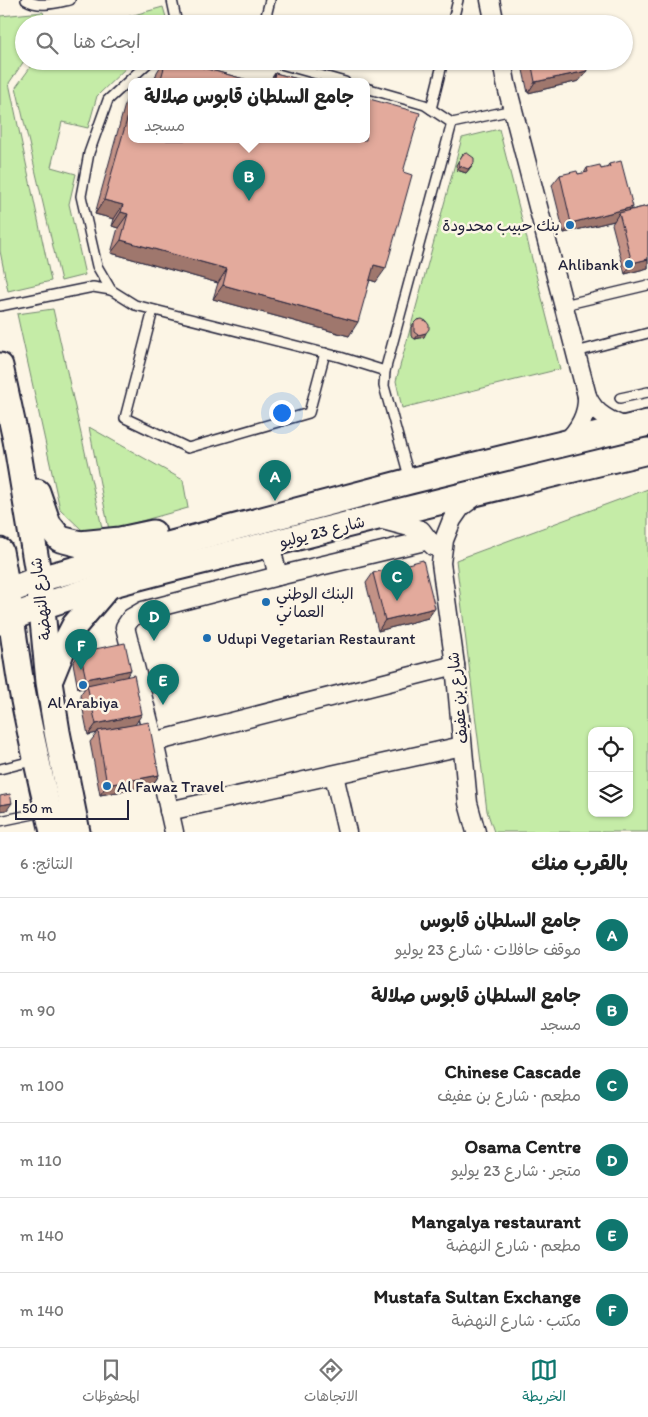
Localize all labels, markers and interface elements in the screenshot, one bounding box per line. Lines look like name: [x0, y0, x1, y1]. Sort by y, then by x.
search box: [15, 15, 633, 70]
icon: search: [33, 29, 61, 57]
text: ابحث هنا: [73, 30, 141, 53]
popup: [128, 78, 370, 143]
text: جامع السلطان قابوس صلالة: [144, 85, 354, 108]
text: مسجد: [144, 116, 185, 135]
pin: B: [233, 160, 265, 201]
place label: بنك حبيب محدودة: [442, 216, 560, 235]
marker: بنك حبيب محدودة: [564, 219, 576, 231]
place label: Ahlibank: [558, 255, 619, 274]
marker: Ahlibank: [623, 258, 635, 270]
your location: [269, 400, 295, 426]
pin: A: [259, 460, 291, 501]
street label: شارع 23 يوليو: [276, 512, 367, 553]
street label: شارع النهضة: [26, 556, 57, 641]
pin: C: [381, 560, 413, 601]
place label: البنك الوطني العماني: [276, 584, 354, 626]
marker: البنك الوطني العماني: [260, 596, 272, 608]
pin: D: [138, 600, 170, 641]
pin: F: [65, 629, 97, 670]
place label: Udupi Vegetarian Restaurant: [217, 629, 415, 648]
marker: Udupi Vegetarian Restaurant: [201, 632, 213, 644]
street label: شارع بن عفيف: [443, 651, 474, 745]
pin: E: [147, 664, 179, 705]
marker: Al Arabiya: [77, 679, 89, 691]
place label: Al Arabiya: [47, 693, 119, 712]
map controls: [588, 727, 633, 817]
button: locate: [588, 727, 633, 772]
button: layers: [588, 772, 633, 817]
place label: Al Fawaz Travel: [117, 777, 225, 796]
marker: Al Fawaz Travel: [101, 780, 113, 792]
scale bar: [15, 797, 129, 820]
text: 50 m: [22, 800, 53, 817]
text: بالقرب منك: [531, 850, 628, 875]
text: النتائج: 6: [20, 854, 73, 873]
text: جامع السلطان قابوس: [420, 909, 581, 932]
text: 40 m: [20, 926, 57, 945]
text: A: [607, 926, 617, 945]
text: موقف حافلات · شارع 23 يوليو: [395, 940, 581, 959]
text: جامع السلطان قابوس صلالة: [371, 984, 581, 1007]
text: 90 m: [20, 1001, 55, 1020]
text: B: [607, 1001, 617, 1020]
text: مسجد: [540, 1015, 581, 1034]
text: Chinese Cascade: [445, 1060, 581, 1083]
text: 100 m: [20, 1076, 64, 1095]
text: C: [607, 1076, 617, 1095]
text: مطعم · شارع بن عفيف: [437, 1086, 581, 1105]
text: Osama Centre: [464, 1135, 581, 1158]
text: 110 m: [20, 1151, 62, 1170]
text: D: [607, 1151, 617, 1170]
text: متجر · شارع 23 يوليو: [451, 1161, 581, 1180]
text: Mangalya restaurant: [411, 1210, 581, 1233]
text: 140 m: [20, 1226, 64, 1245]
text: E: [608, 1226, 616, 1245]
text: مطعم · شارع النهضة: [446, 1236, 581, 1255]
text: Mustafa Sultan Exchange: [374, 1285, 581, 1308]
text: 140 m: [20, 1301, 64, 1320]
text: F: [608, 1301, 616, 1320]
text: مكتب · شارع النهضة: [452, 1311, 581, 1330]
tab: المحفوظات: [82, 1356, 140, 1409]
tab: الاتجاهات: [304, 1356, 358, 1409]
tab: الخريطة: [522, 1356, 566, 1409]

